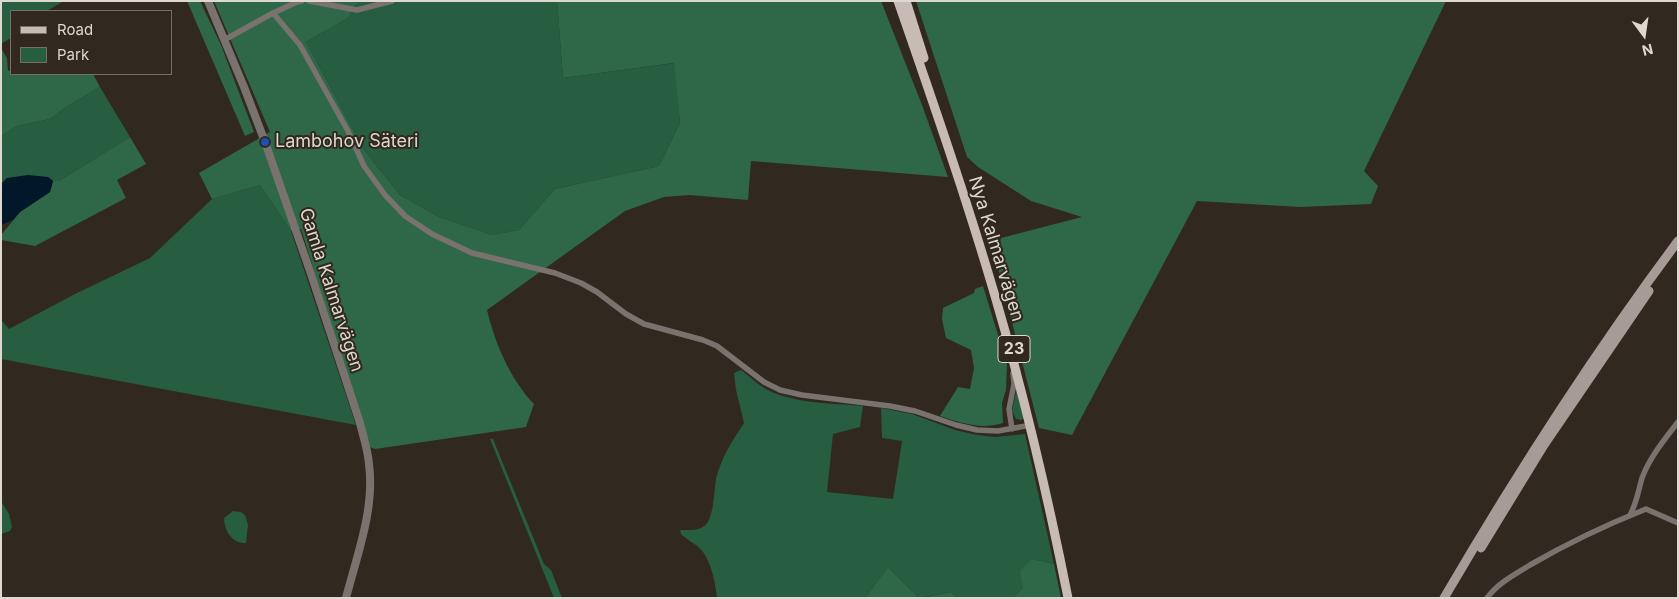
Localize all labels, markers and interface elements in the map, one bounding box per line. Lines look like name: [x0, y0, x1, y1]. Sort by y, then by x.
legend: [10, 10, 172, 75]
north arrow: [1619, 10, 1669, 60]
text: Road: [57, 20, 93, 39]
text: N: [1641, 40, 1655, 60]
text: Park: [57, 45, 89, 64]
place label: Lambohov Säteri: [275, 131, 418, 153]
marker: Lambohov Säteri: [259, 136, 271, 148]
street label: Nya Kalmarvägen: [964, 174, 1028, 324]
street label: Gamla Kalmarvägen: [294, 206, 368, 374]
road number: 23: [998, 336, 1030, 362]

